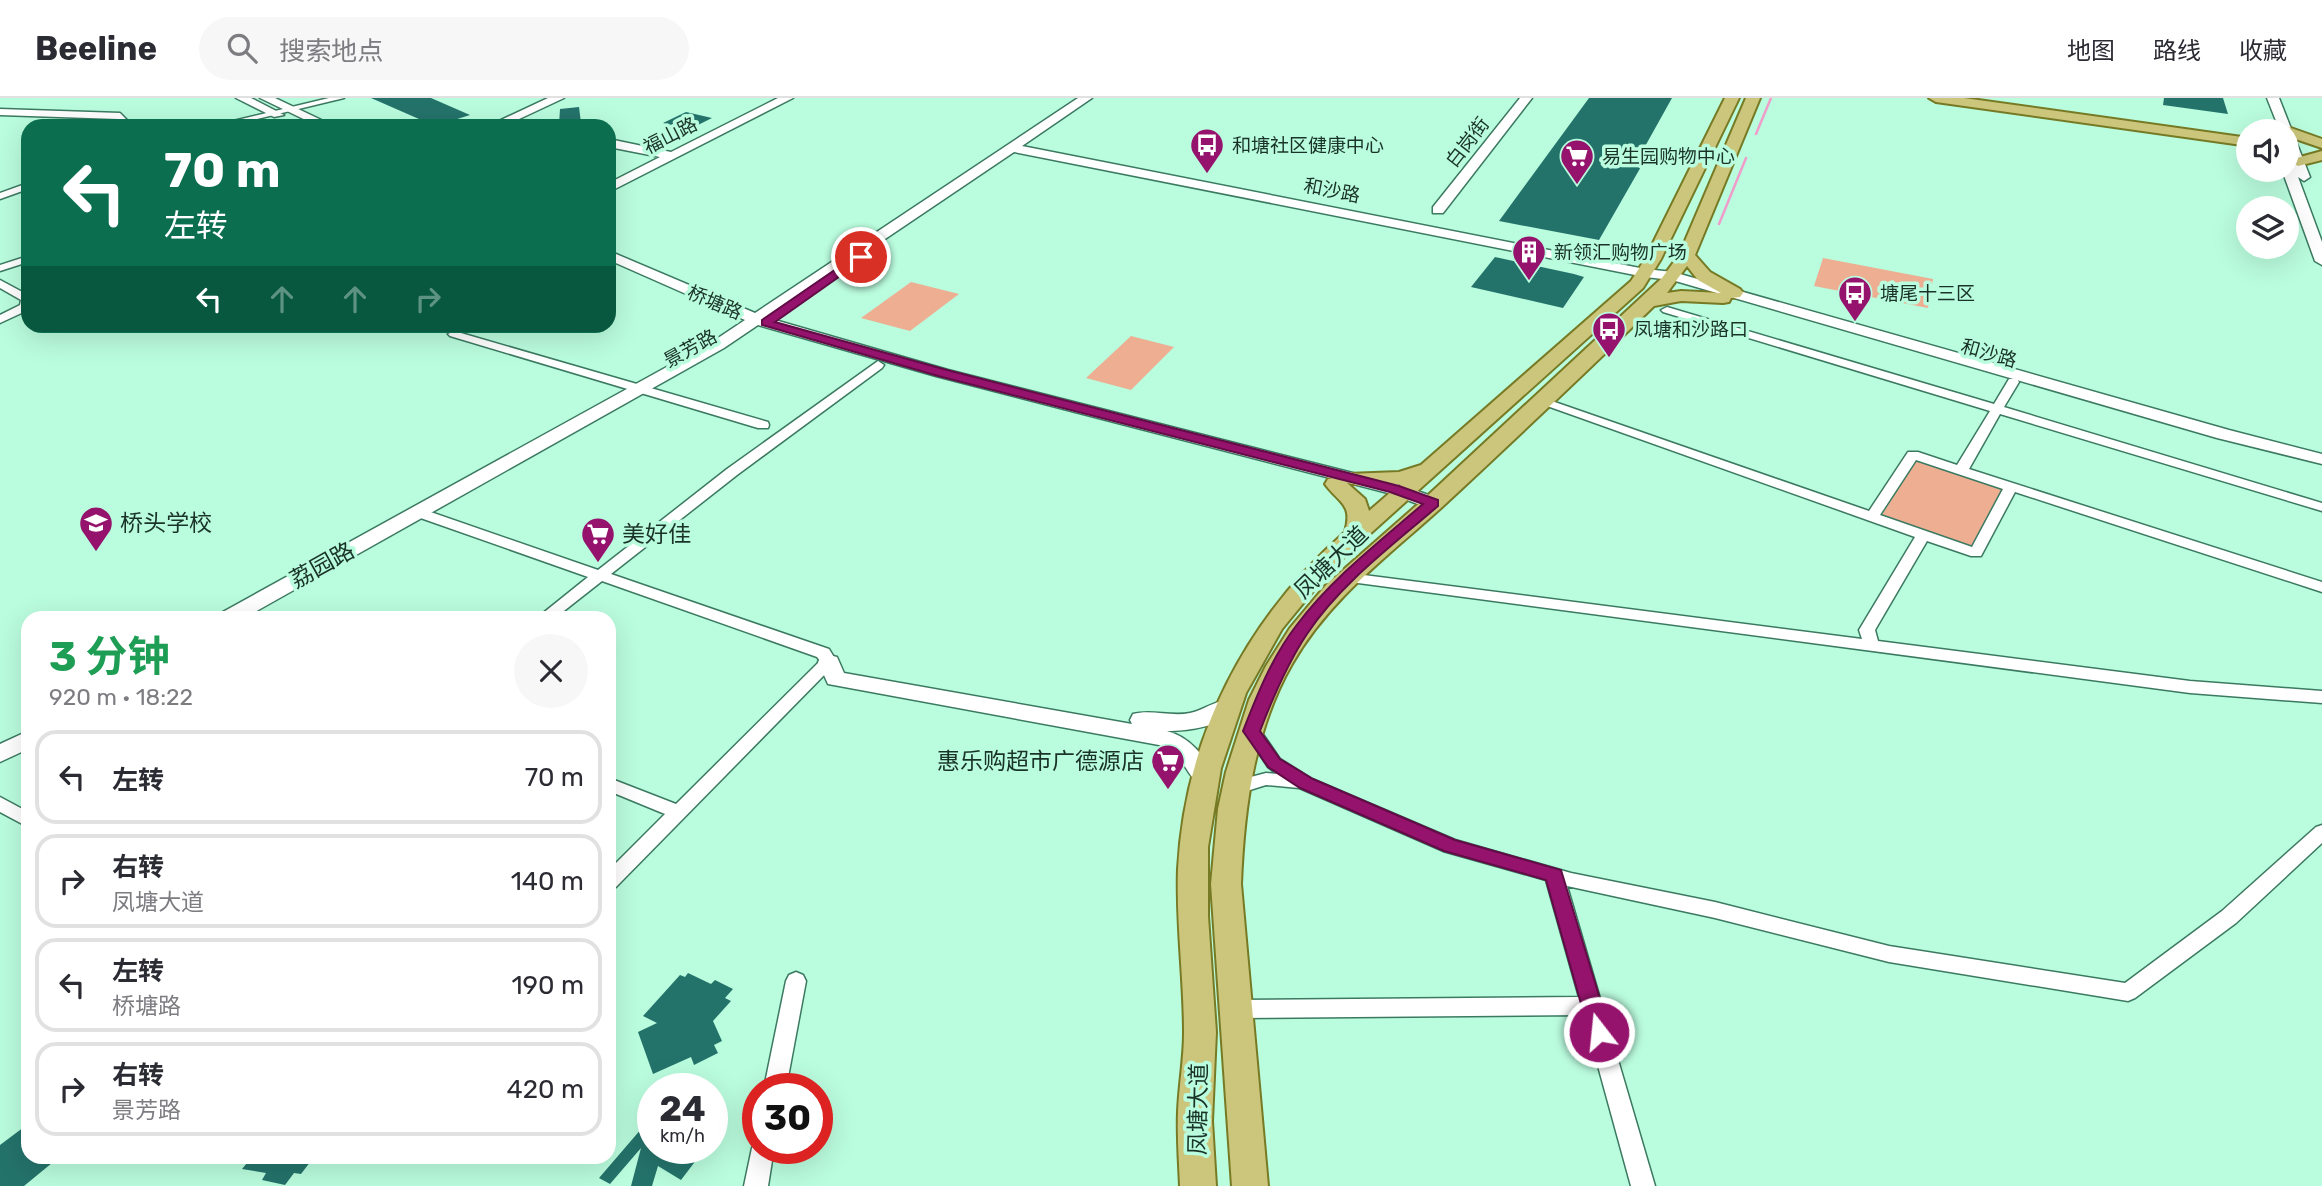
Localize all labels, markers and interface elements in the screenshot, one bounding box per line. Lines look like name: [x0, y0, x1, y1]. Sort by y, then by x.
search box: [199, 17, 689, 80]
text: Beeline: [35, 29, 157, 68]
icon: search: [223, 29, 261, 67]
text: 搜索地点: [279, 36, 383, 67]
text: 地图: [2067, 37, 2115, 65]
text: 路线: [2153, 37, 2201, 65]
text: 收藏: [2239, 37, 2287, 65]
street label: 福山路: [640, 112, 701, 159]
street label: 白岗街: [1441, 113, 1494, 172]
map controls: [2236, 119, 2299, 259]
button: sound: [2236, 119, 2299, 182]
bus stop icon: 和塘社区健康中心: [1188, 126, 1226, 175]
place label: 和塘社区健康中心: [1232, 134, 1384, 157]
supermarket icon: 易生园购物中心: [1558, 137, 1596, 186]
text: 70 m: [164, 141, 281, 199]
place label: 易生园购物中心: [1602, 145, 1735, 168]
icon: left: [49, 147, 140, 238]
street label: 和沙路: [1302, 174, 1362, 207]
button: layers: [2236, 196, 2299, 259]
text: 左转: [164, 207, 228, 245]
pin: [831, 227, 891, 287]
building icon: 新领汇购物广场: [1510, 233, 1548, 282]
icon: arrive: [842, 238, 880, 276]
place label: 新领汇购物广场: [1554, 241, 1687, 264]
bus stop icon: 塘尾十三区: [1836, 274, 1874, 323]
icon: left: [190, 280, 228, 318]
icon: ahead: [263, 280, 301, 318]
icon: ahead: [336, 280, 374, 318]
icon: right: [409, 280, 447, 318]
street label: 桥塘路: [684, 281, 746, 324]
place label: 塘尾十三区: [1880, 282, 1975, 305]
bus stop icon: 凤塘和沙路口: [1590, 310, 1628, 359]
place label: 凤塘和沙路口: [1634, 318, 1748, 341]
street label: 景芳路: [660, 325, 721, 372]
street label: 和沙路: [1958, 335, 2019, 372]
school or university icon: 桥头学校: [77, 504, 115, 553]
place label: 桥头学校: [120, 509, 212, 537]
supermarket icon: 美好佳: [579, 515, 617, 564]
place label: 美好佳: [622, 520, 691, 548]
street label: 凤塘大道: [1288, 520, 1374, 604]
street label: 荔园路: [285, 536, 359, 594]
text: 3 分钟: [49, 632, 170, 682]
button: close: [514, 634, 588, 708]
text: 920 m · 18:22: [49, 683, 193, 711]
supermarket icon: 惠乐购超市广德源店: [1149, 742, 1187, 791]
place label: 惠乐购超市广德源店: [937, 747, 1144, 775]
icon: left: [53, 758, 91, 796]
text: 70 m: [525, 762, 584, 793]
text: 左转: [112, 765, 164, 796]
text: 右转: [112, 852, 164, 883]
icon: right: [53, 862, 91, 900]
text: 140 m: [511, 866, 584, 897]
text: 凤塘大道: [112, 888, 204, 916]
text: 左转: [112, 956, 164, 987]
icon: left: [53, 966, 91, 1004]
text: 190 m: [511, 970, 584, 1001]
text: 桥塘路: [112, 992, 181, 1020]
position arrow: [1562, 995, 1636, 1069]
text: 右转: [112, 1060, 164, 1091]
street label: 凤塘大道: [1183, 1063, 1213, 1155]
icon: right: [53, 1070, 91, 1108]
speed limit sign: 30: [742, 1073, 833, 1164]
text: 420 m: [507, 1074, 584, 1105]
text: 24: [659, 1088, 706, 1130]
text: 景芳路: [112, 1096, 181, 1124]
text: km/h: [660, 1125, 705, 1147]

